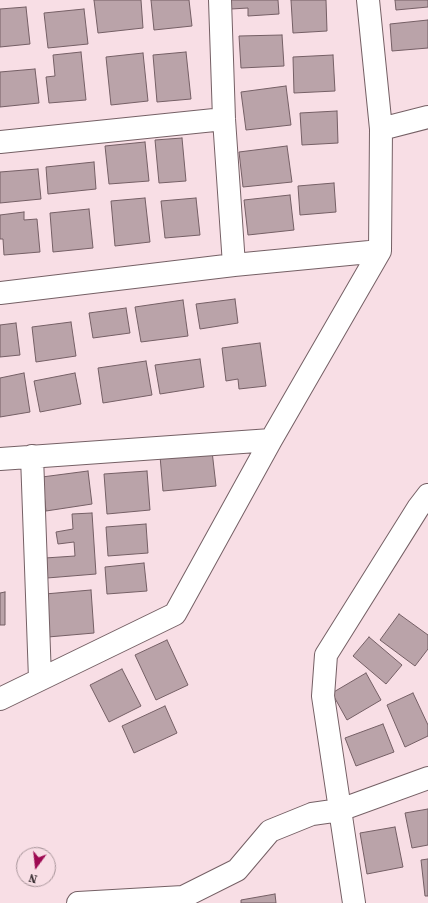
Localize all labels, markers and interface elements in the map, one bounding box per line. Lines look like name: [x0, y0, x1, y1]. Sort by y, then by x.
north arrow: [16, 847, 56, 887]
text: N: [27, 870, 39, 886]

